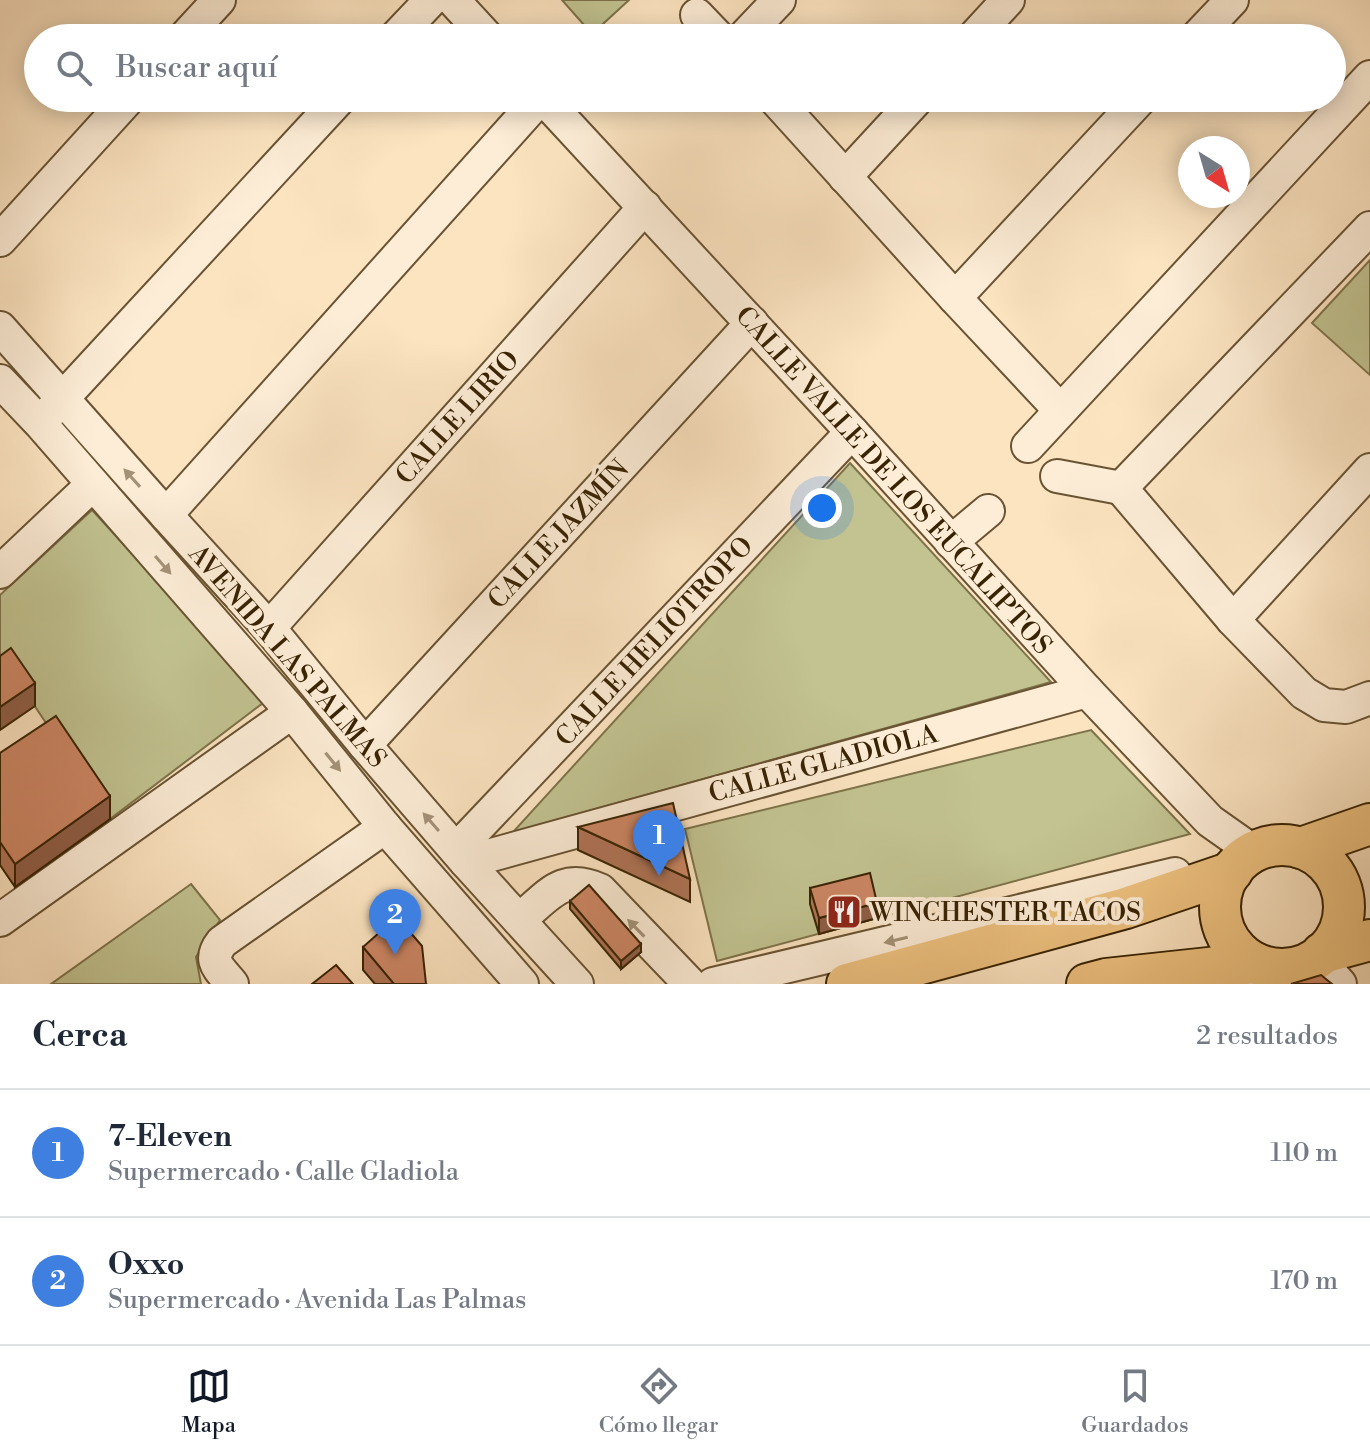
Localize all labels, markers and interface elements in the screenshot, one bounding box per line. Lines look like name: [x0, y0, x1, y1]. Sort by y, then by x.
search box: [24, 24, 1346, 112]
icon: search: [52, 46, 96, 90]
text: Buscar aquí: [116, 49, 278, 87]
north arrow: [1178, 136, 1250, 208]
street label: CALLE VALLE DE LOS EUCALIPTOS: [728, 300, 1058, 661]
street label: CALLE LIRIO: [389, 344, 526, 491]
street label: CALLE JAZMÍN: [480, 452, 636, 616]
one-way arrow: [124, 469, 142, 488]
your location: [802, 488, 842, 528]
street label: CALLE HELIOTROPO: [549, 530, 760, 753]
street label: AVENIDA LAS PALMAS: [181, 538, 393, 775]
one-way arrow: [154, 555, 172, 574]
street label: CALLE GLADIOLA: [705, 718, 942, 810]
one-way arrow: [324, 752, 341, 773]
pin: 1: [633, 810, 685, 876]
one-way arrow: [423, 812, 441, 832]
pin: 2: [369, 889, 421, 955]
restaurant icon: WINCHESTER TACOS: [825, 893, 863, 931]
place label: WINCHESTER TACOS: [869, 897, 1141, 929]
one-way arrow: [627, 919, 646, 938]
one-way arrow: [884, 935, 909, 947]
text: Cerca: [32, 1015, 127, 1057]
text: 2 resultados: [1196, 1020, 1338, 1052]
text: 7-Eleven: [108, 1118, 232, 1156]
text: 1: [52, 1137, 64, 1169]
text: 110 m: [1270, 1137, 1338, 1169]
text: Supermercado · Calle Gladiola: [108, 1156, 459, 1188]
text: Oxxo: [108, 1246, 184, 1284]
text: 2: [50, 1265, 66, 1297]
text: 170 m: [1270, 1265, 1338, 1297]
text: Supermercado · Avenida Las Palmas: [108, 1284, 527, 1316]
tab: Mapa: [181, 1364, 236, 1439]
tab: Cómo llegar: [599, 1364, 718, 1439]
tab: Guardados: [1081, 1364, 1189, 1439]

